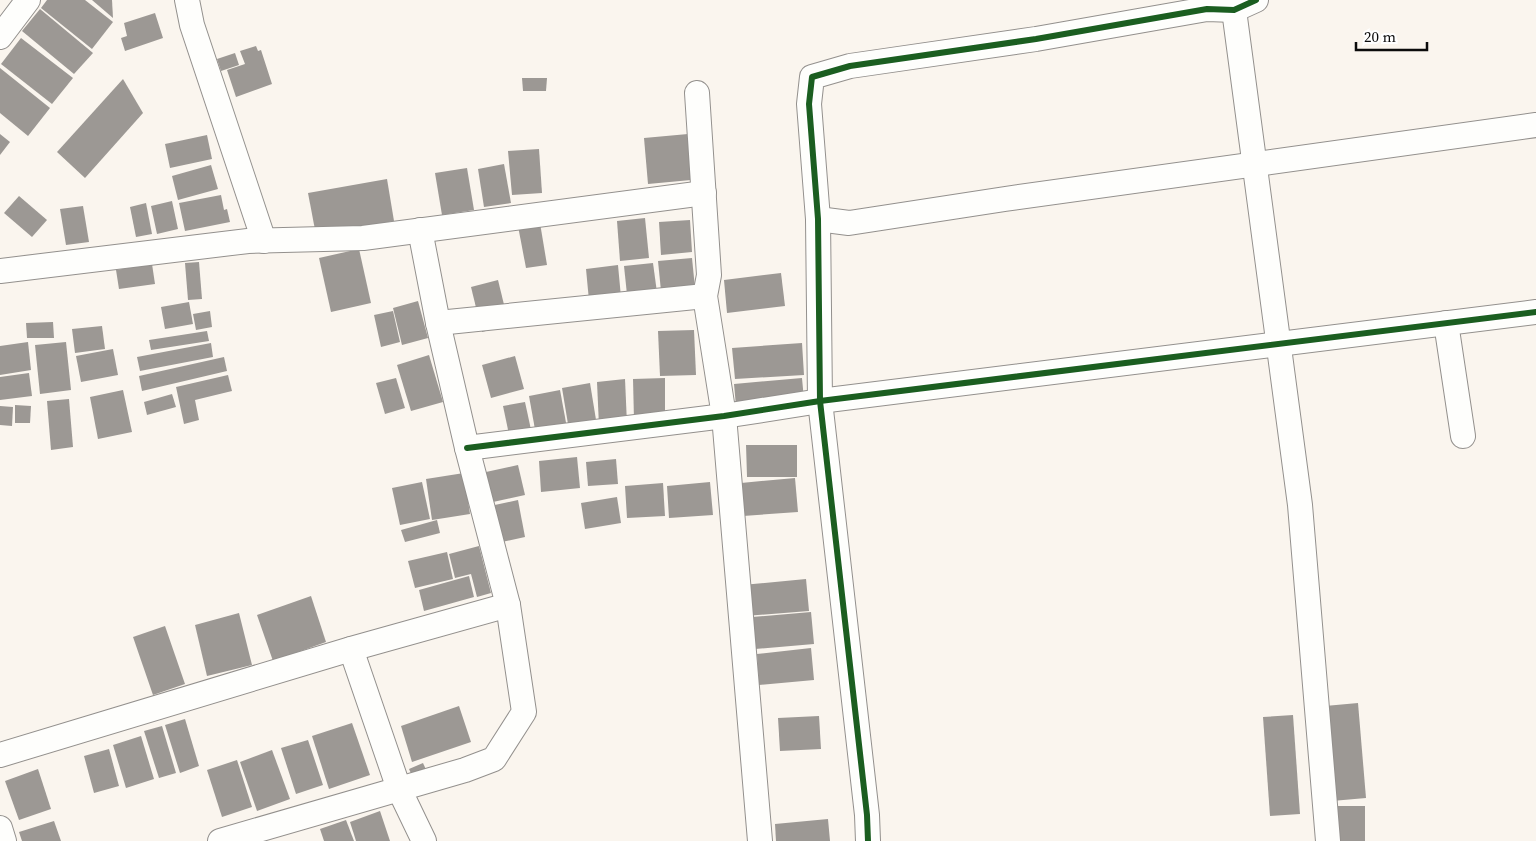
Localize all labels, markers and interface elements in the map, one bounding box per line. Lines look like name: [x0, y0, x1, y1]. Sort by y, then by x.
scale bar: [1356, 20, 1427, 52]
text: 20 m: [1364, 26, 1396, 47]

